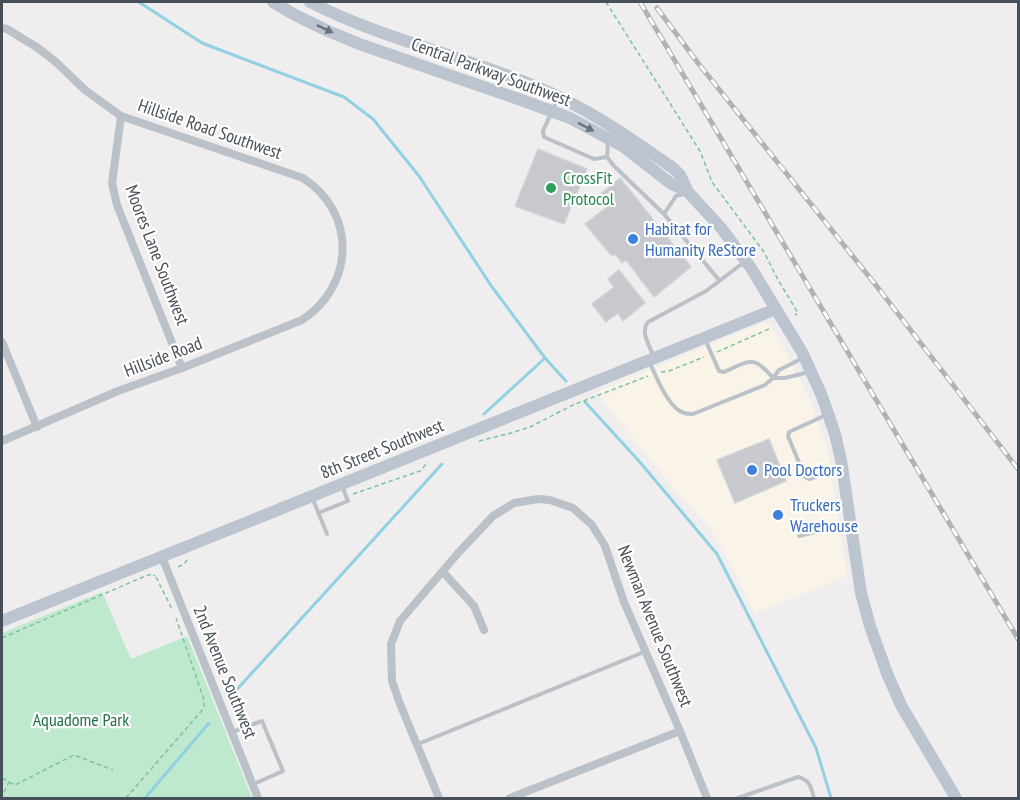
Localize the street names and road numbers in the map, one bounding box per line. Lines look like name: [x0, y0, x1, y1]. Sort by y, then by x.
street label: Central Parkway Southwest: [408, 32, 574, 111]
street label: Hillside Road Southwest: [135, 93, 285, 164]
street label: Moores Lane Southwest: [120, 182, 195, 328]
street label: Hillside Road: [121, 331, 205, 382]
street label: 8th Street Southwest: [317, 413, 447, 484]
street label: Newman Avenue Southwest: [613, 542, 698, 710]
street label: 2nd Avenue Southwest: [188, 602, 263, 742]

